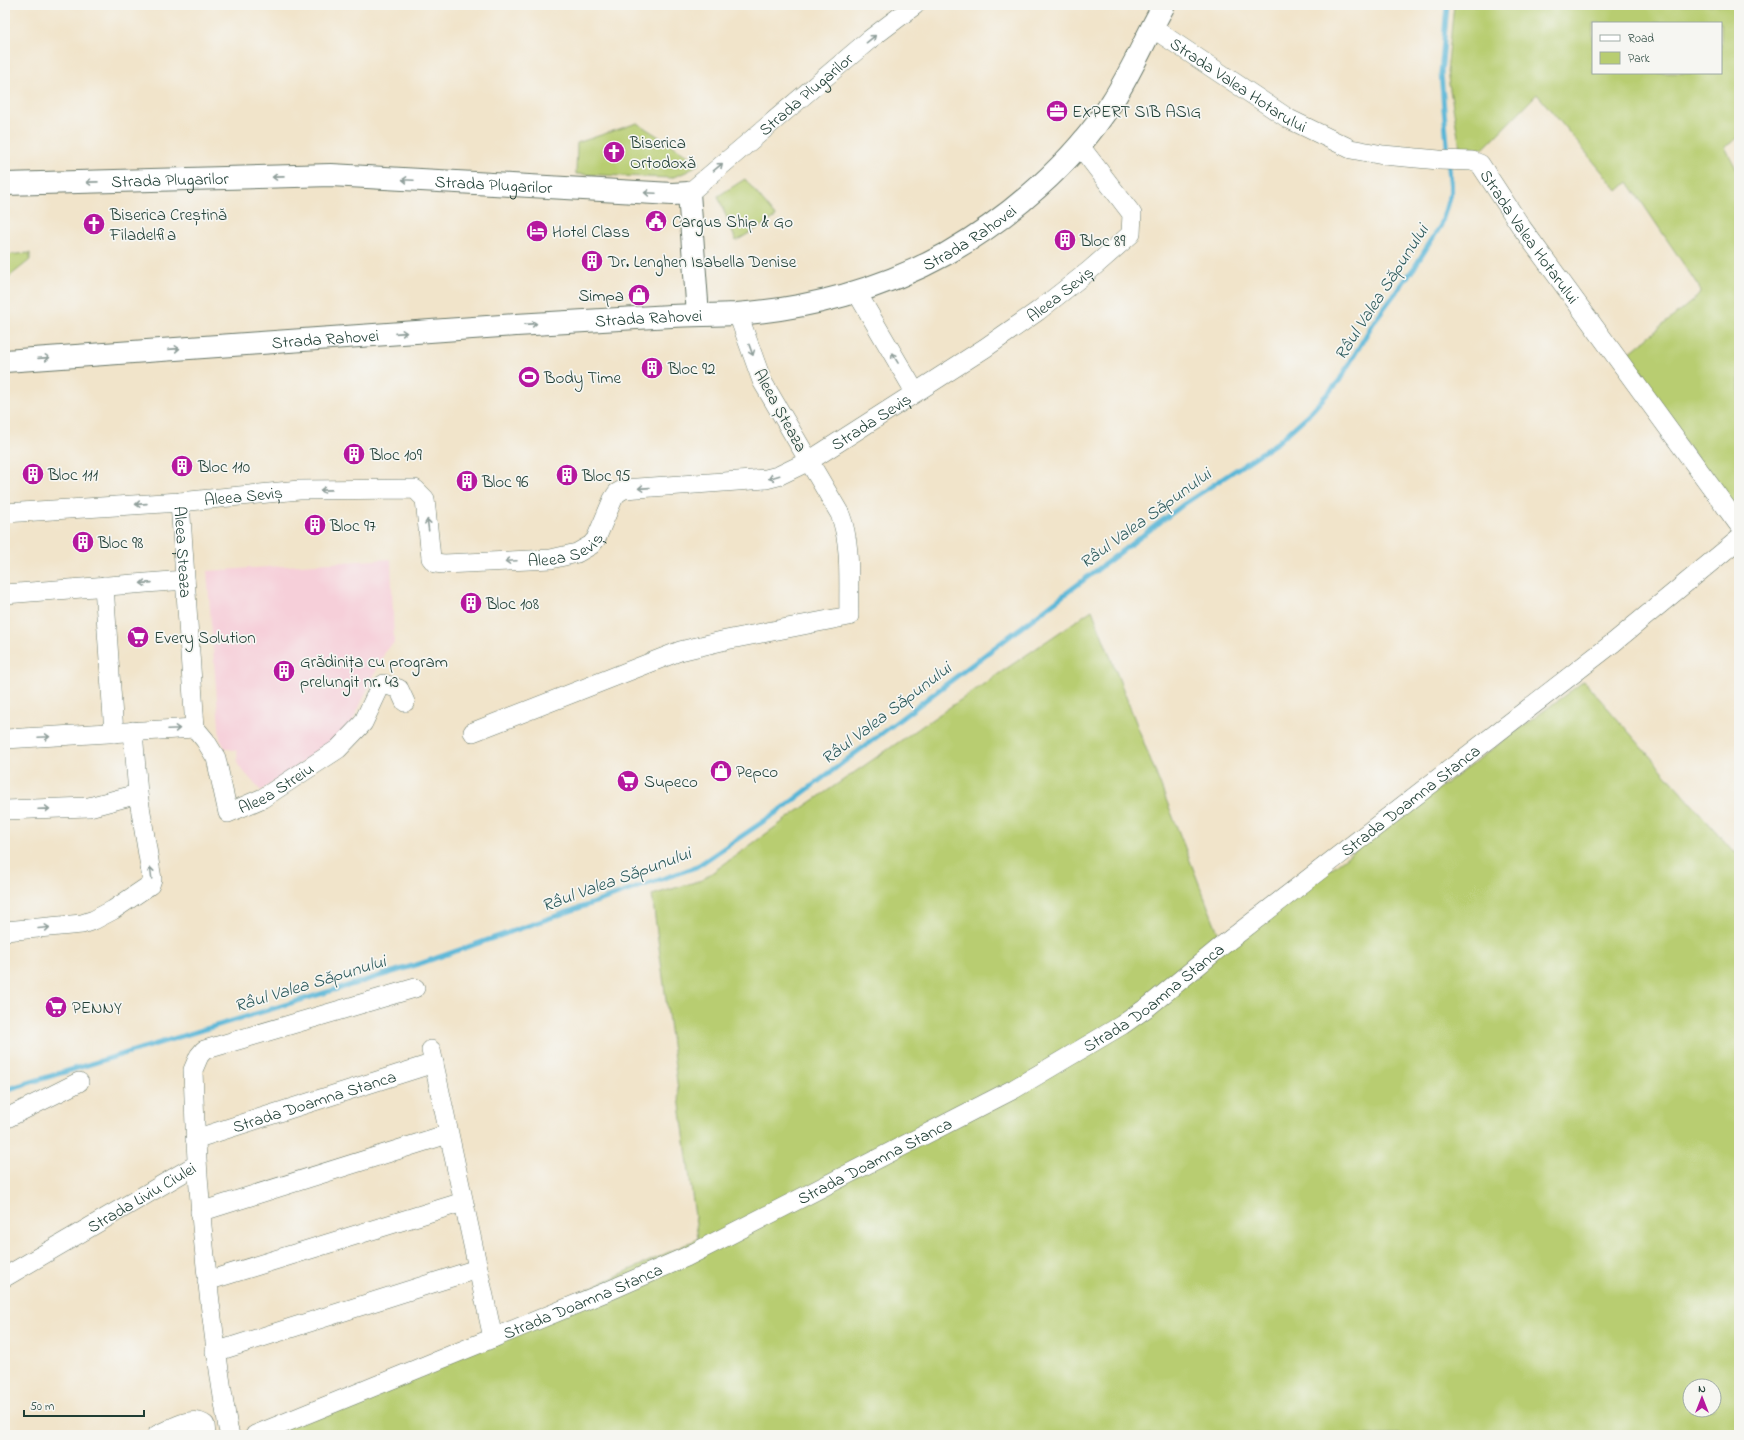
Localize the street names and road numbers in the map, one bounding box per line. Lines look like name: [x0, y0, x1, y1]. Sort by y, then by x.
street label: Strada Valea Hotarului: [1164, 32, 1311, 140]
street label: Strada Plugarilor: [754, 47, 860, 143]
street label: Strada Valea Hotarului: [1473, 165, 1585, 310]
street label: Strada Plugarilor: [111, 167, 230, 195]
street label: Strada Plugarilor: [434, 170, 554, 201]
street label: Strada Rahovei: [919, 199, 1022, 278]
street label: Aleea Seviș: [1022, 261, 1099, 329]
street label: Strada Rahovei: [594, 304, 703, 334]
street label: Strada Rahovei: [271, 324, 380, 356]
street label: Aleea Șteaza: [747, 365, 813, 457]
street label: Strada Seviș: [827, 387, 917, 458]
street label: Aleea Seviș: [203, 481, 284, 513]
street label: Aleea Șteaza: [166, 505, 197, 599]
street label: Aleea Seviș: [527, 530, 611, 574]
street label: Strada Doamna Stanca: [1336, 739, 1486, 863]
street label: Aleea Streiu: [235, 757, 319, 821]
street label: Strada Doamna Stanca: [1079, 938, 1230, 1059]
street label: Strada Doamna Stanca: [229, 1065, 400, 1140]
street label: Strada Doamna Stanca: [793, 1112, 957, 1212]
street label: Strada Liviu Ciulei: [83, 1157, 201, 1240]
street label: Strada Doamna Stanca: [500, 1258, 667, 1347]

